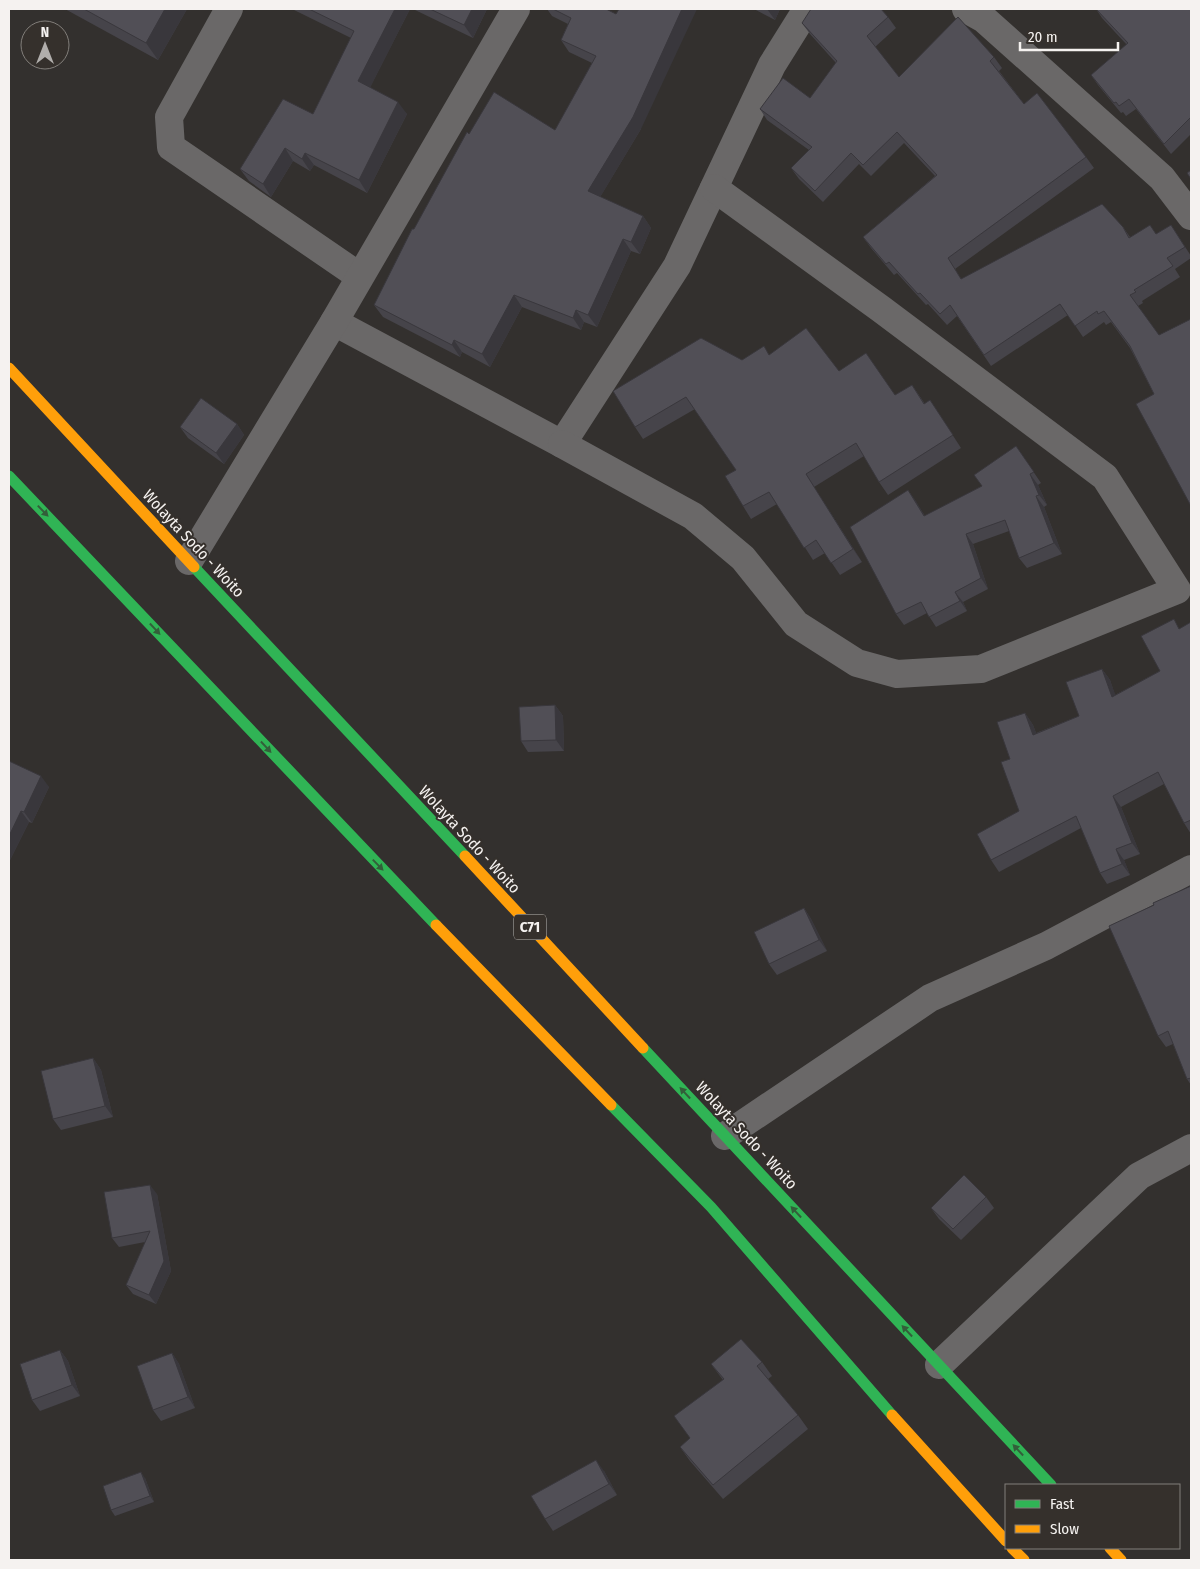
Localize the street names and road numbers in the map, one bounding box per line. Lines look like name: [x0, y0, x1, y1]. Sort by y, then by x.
street label: Wolayta Sodo - Woito: [139, 486, 248, 601]
street label: Wolayta Sodo - Woito: [415, 782, 524, 897]
road number: C71: [514, 914, 546, 940]
street label: Wolayta Sodo - Woito: [692, 1078, 801, 1193]

